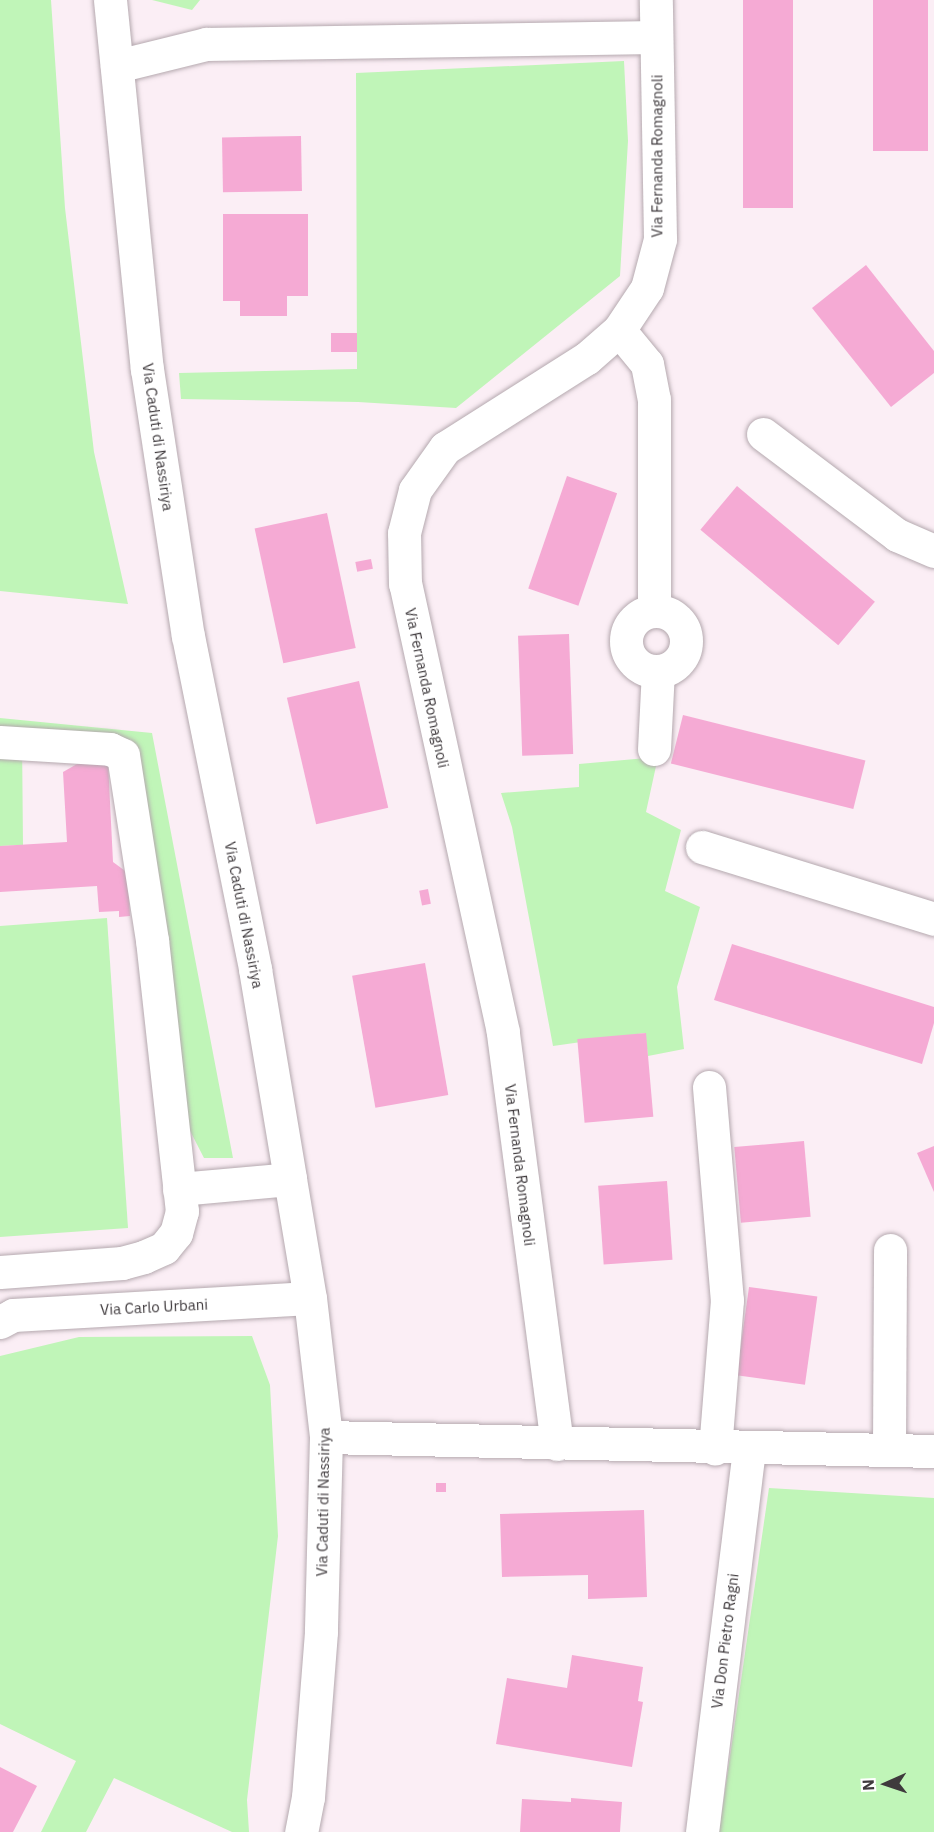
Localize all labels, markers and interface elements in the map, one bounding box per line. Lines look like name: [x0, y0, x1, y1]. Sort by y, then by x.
street label: Via Fernanda Romagnoli: [648, 74, 666, 238]
street label: Via Caduti di Nassiriya: [139, 362, 177, 512]
street label: Via Fernanda Romagnoli: [401, 606, 453, 770]
street label: Via Caduti di Nassiriya: [221, 840, 267, 990]
street label: Via Fernanda Romagnoli: [501, 1083, 539, 1247]
street label: Via Carlo Urbani: [100, 1295, 208, 1319]
street label: Via Caduti di Nassiriya: [313, 1427, 333, 1577]
street label: Via Don Pietro Ragni: [708, 1572, 742, 1710]
north arrow: [856, 1754, 916, 1814]
text: N: [858, 1779, 878, 1791]

